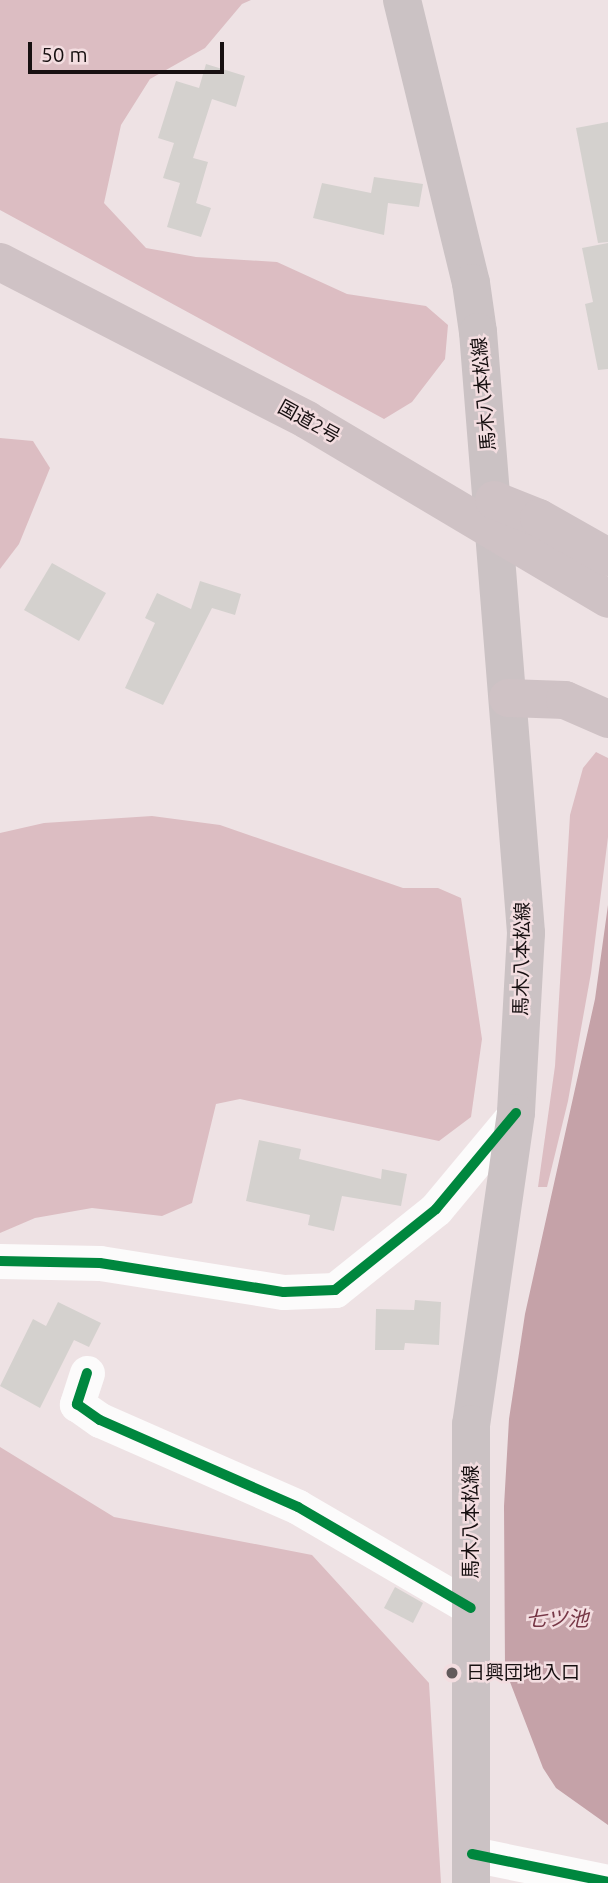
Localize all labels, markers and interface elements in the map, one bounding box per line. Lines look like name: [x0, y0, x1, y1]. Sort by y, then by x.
scale bar: [32, 28, 228, 72]
text: 50 m: [41, 42, 88, 66]
street label: 馬木八本松線: [468, 336, 500, 452]
street label: 国道2号: [274, 396, 344, 448]
street label: 馬木八本松線: [510, 902, 534, 1016]
street label: 馬木八本松線: [460, 1465, 482, 1579]
water label: 七ツ池: [526, 1605, 588, 1631]
place label: 日興団地入口: [466, 1662, 580, 1684]
marker: 日興団地入口: [444, 1665, 460, 1681]

